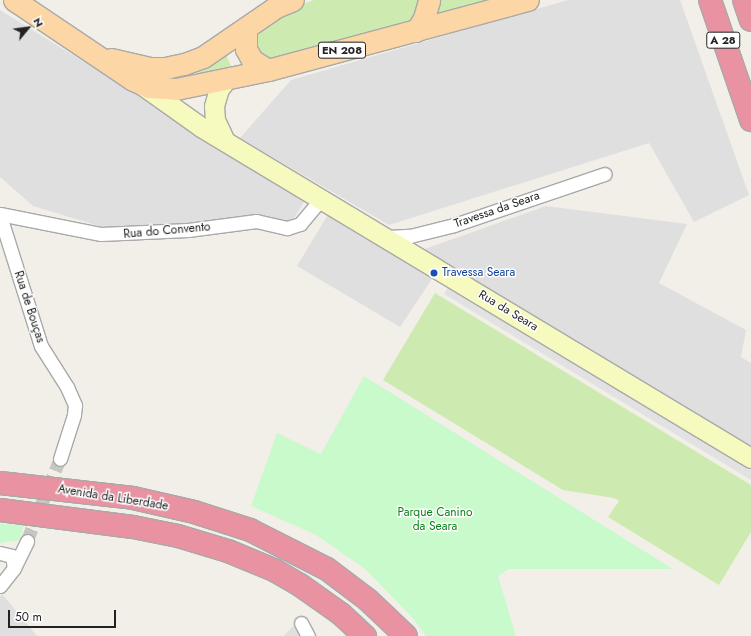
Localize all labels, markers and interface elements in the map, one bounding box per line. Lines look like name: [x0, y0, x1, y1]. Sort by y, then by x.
north arrow: [8, 8, 48, 48]
text: N: [29, 14, 48, 30]
road number: A 28: [706, 31, 740, 49]
road number: EN 208: [317, 41, 367, 59]
street label: Travessa da Seara: [452, 189, 542, 231]
street label: Rua do Convento: [123, 220, 211, 242]
place label: Travessa Seara: [442, 266, 515, 280]
marker: Travessa Seara: [429, 268, 439, 278]
street label: Rua de Bouças: [11, 269, 47, 345]
street label: Rua da Seara: [476, 288, 540, 334]
street label: Avenida da Liberdade: [57, 482, 169, 514]
park label: Parque Canino da Seara: [397, 506, 473, 534]
scale bar: [10, 602, 118, 628]
text: 50 m: [15, 608, 42, 626]

